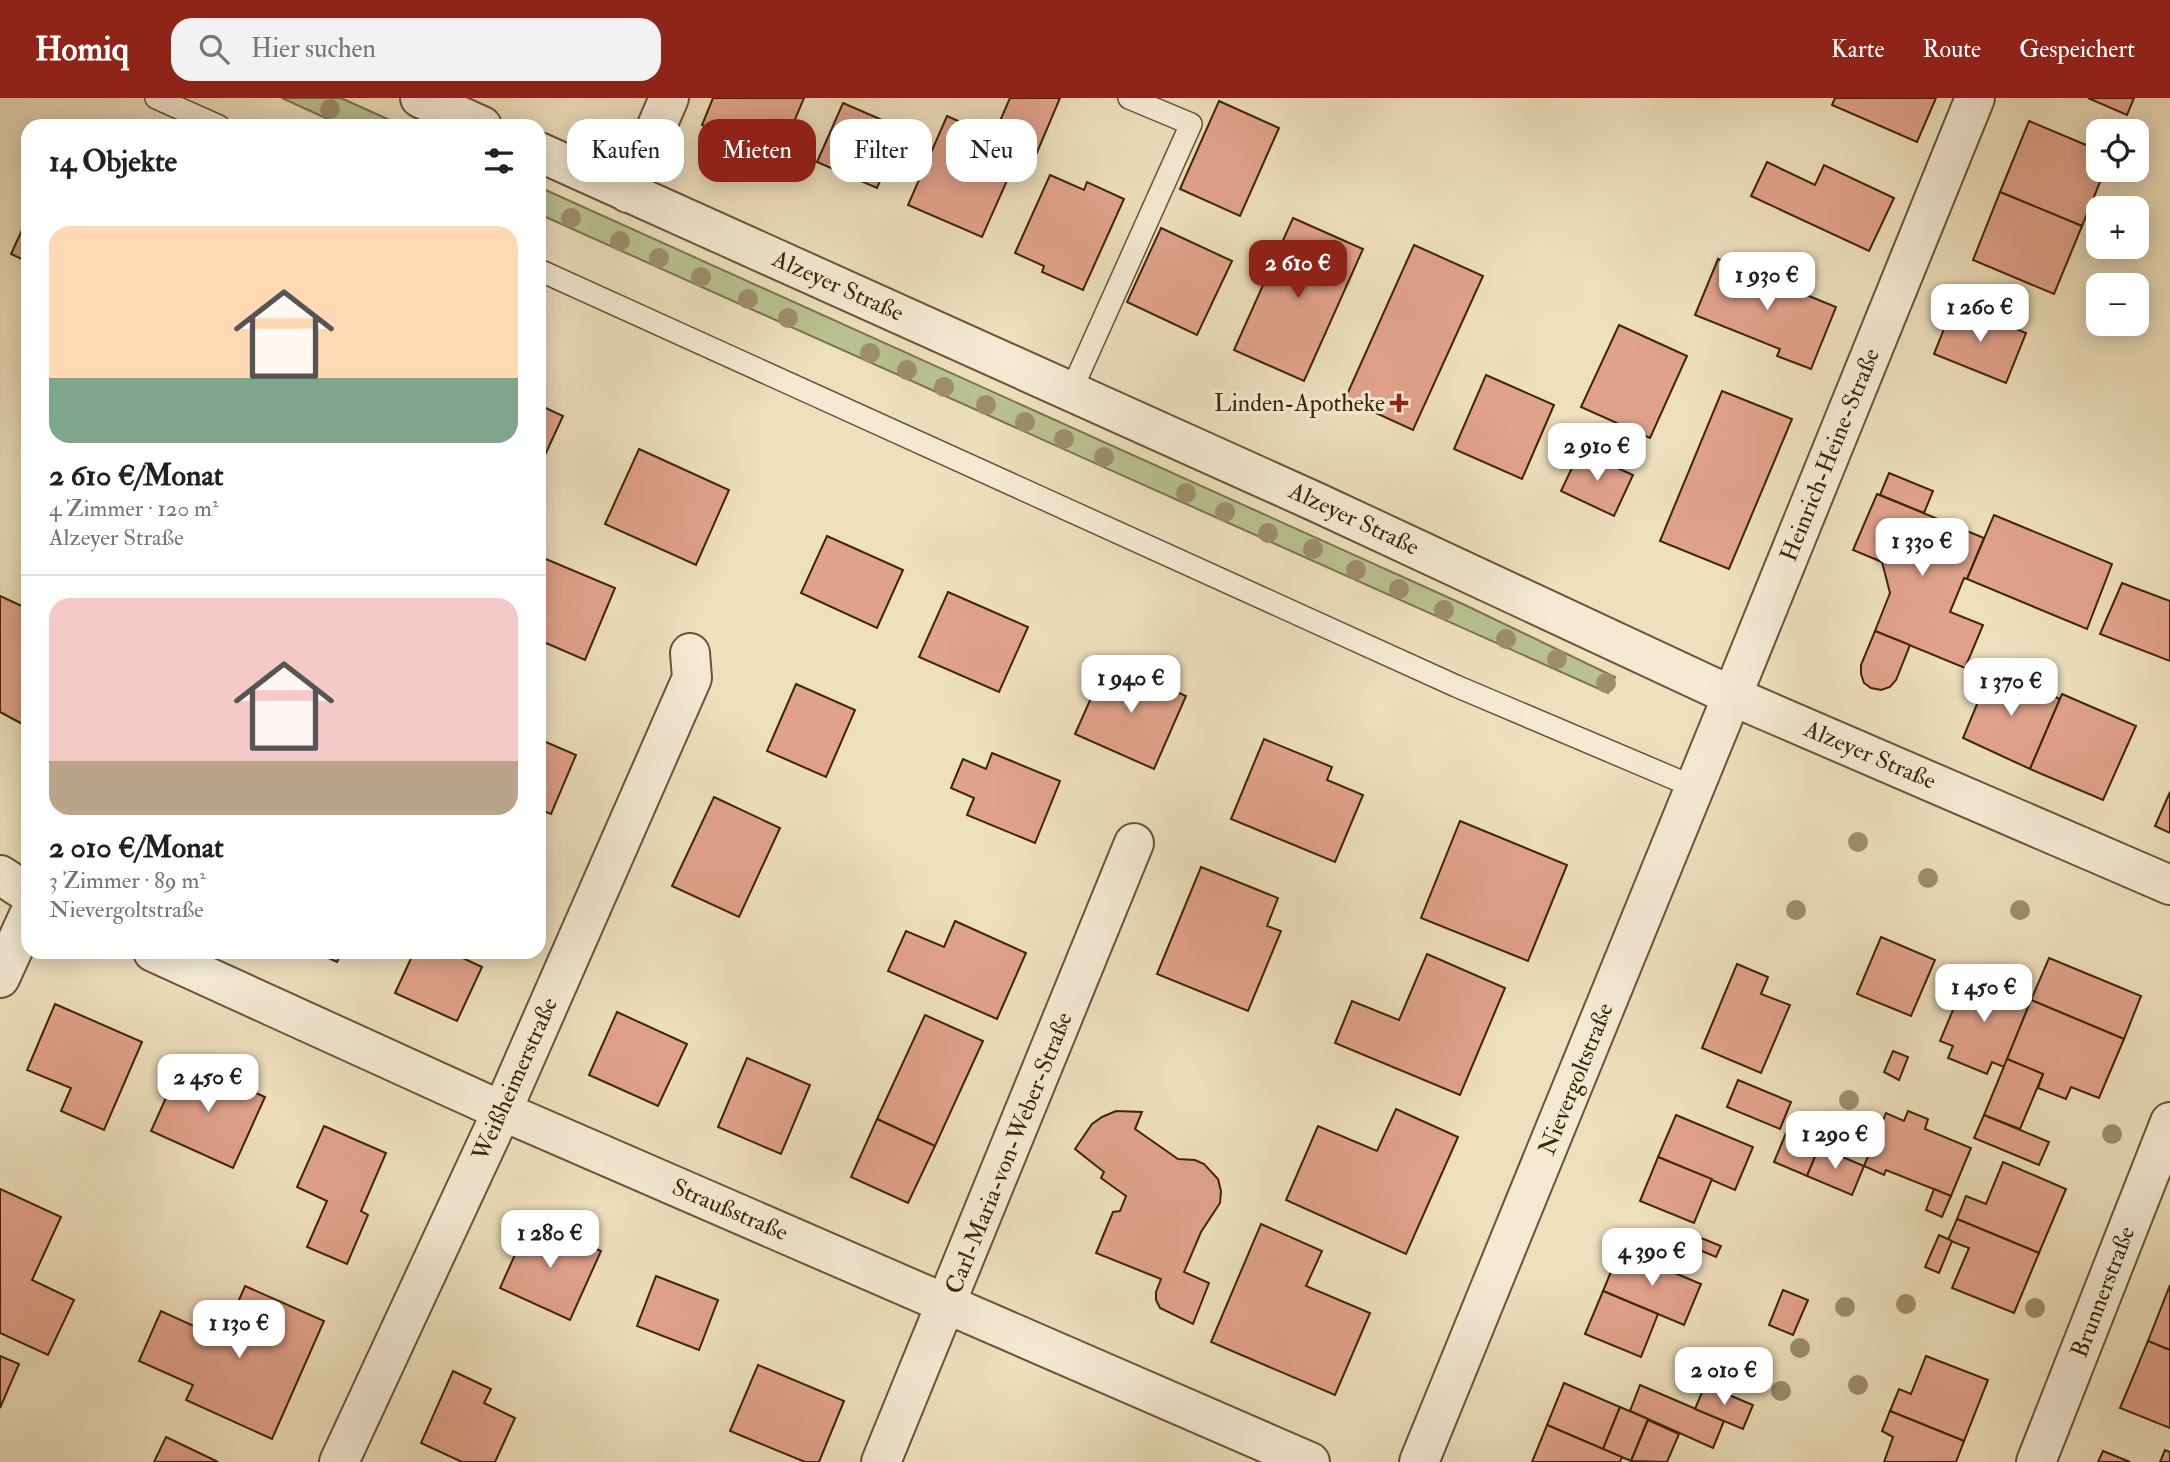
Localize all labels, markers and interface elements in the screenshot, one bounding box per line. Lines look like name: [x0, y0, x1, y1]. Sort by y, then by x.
search box: [171, 18, 661, 81]
text: Homiq: [35, 29, 129, 70]
icon: search: [195, 30, 233, 68]
text: Hier suchen: [251, 33, 376, 65]
text: Karte: [1831, 34, 1884, 65]
text: Route: [1922, 34, 1981, 65]
text: Gespeichert: [2019, 34, 2135, 65]
chip: Kaufen: [567, 119, 684, 182]
chip: Mieten: [698, 119, 816, 182]
chip: Filter: [830, 119, 932, 182]
chip: Neu: [946, 119, 1037, 182]
map controls: [2086, 119, 2149, 336]
button: locate: [2086, 119, 2149, 182]
icon: filters: [480, 142, 518, 180]
text: 14 Objekte: [49, 143, 177, 180]
button: +: [2086, 196, 2149, 259]
pin: 2 610 €: [1233, 240, 1363, 300]
street label: Alzeyer Straße: [767, 243, 908, 329]
text: 2 610 €: [1265, 248, 1331, 277]
pin: 1 930 €: [1702, 252, 1832, 312]
text: 1 930 €: [1735, 260, 1799, 289]
icon: home: [221, 271, 347, 397]
button: −: [2086, 273, 2149, 336]
pin: 1 260 €: [1915, 285, 2045, 344]
text: 1 260 €: [1947, 292, 2013, 321]
street label: Heinrich-Heine-Straße: [1773, 344, 1887, 566]
place label: Linden-Apotheke: [1214, 388, 1385, 419]
marker: Linden-Apotheke: [1391, 395, 1407, 411]
pin: 2 910 €: [1532, 424, 1662, 483]
text: 2 910 €: [1564, 431, 1630, 460]
text: 2 610 €/Monat: [49, 457, 224, 494]
street label: Alzeyer Straße: [1283, 475, 1424, 563]
text: 4 Zimmer · 120 m²: [49, 494, 218, 523]
pin: 1 330 €: [1857, 518, 1987, 578]
text: Alzeyer Straße: [49, 523, 184, 552]
text: 1 330 €: [1892, 526, 1952, 555]
icon: home: [221, 643, 347, 769]
pin: 1 940 €: [1066, 656, 1196, 715]
pin: 1 370 €: [1946, 658, 2076, 718]
text: 1 940 €: [1097, 663, 1165, 692]
text: 1 370 €: [1980, 666, 2042, 695]
street label: Alzeyer Straße: [1798, 713, 1941, 797]
text: 2 010 €/Monat: [49, 829, 224, 866]
text: 3 Zimmer · 89 m²: [49, 866, 206, 895]
text: Nievergoltstraße: [49, 895, 204, 924]
pin: 1 450 €: [1919, 964, 2049, 1024]
text: 1 450 €: [1951, 972, 2017, 1001]
street label: Weißheimerstraße: [465, 992, 565, 1167]
street label: Nievergoltstraße: [1531, 998, 1621, 1160]
street label: Carl-Maria-von-Weber-Straße: [938, 1008, 1080, 1298]
pin: 2 450 €: [143, 1054, 273, 1114]
text: 2 450 €: [174, 1062, 242, 1091]
pin: 1 290 €: [1770, 1112, 1900, 1171]
text: 1 290 €: [1802, 1119, 1868, 1148]
street label: Straußstraße: [667, 1172, 793, 1248]
pin: 1 280 €: [485, 1210, 615, 1270]
text: 1 280 €: [517, 1218, 583, 1247]
street label: Brunnerstraße: [2064, 1222, 2142, 1362]
pin: 4 390 €: [1587, 1228, 1717, 1288]
text: 4 390 €: [1618, 1236, 1686, 1265]
pin: 1 130 €: [174, 1300, 304, 1360]
text: 1 130 €: [209, 1308, 269, 1337]
pin: 2 010 €: [1659, 1348, 1789, 1407]
text: 2 010 €: [1691, 1355, 1757, 1384]

